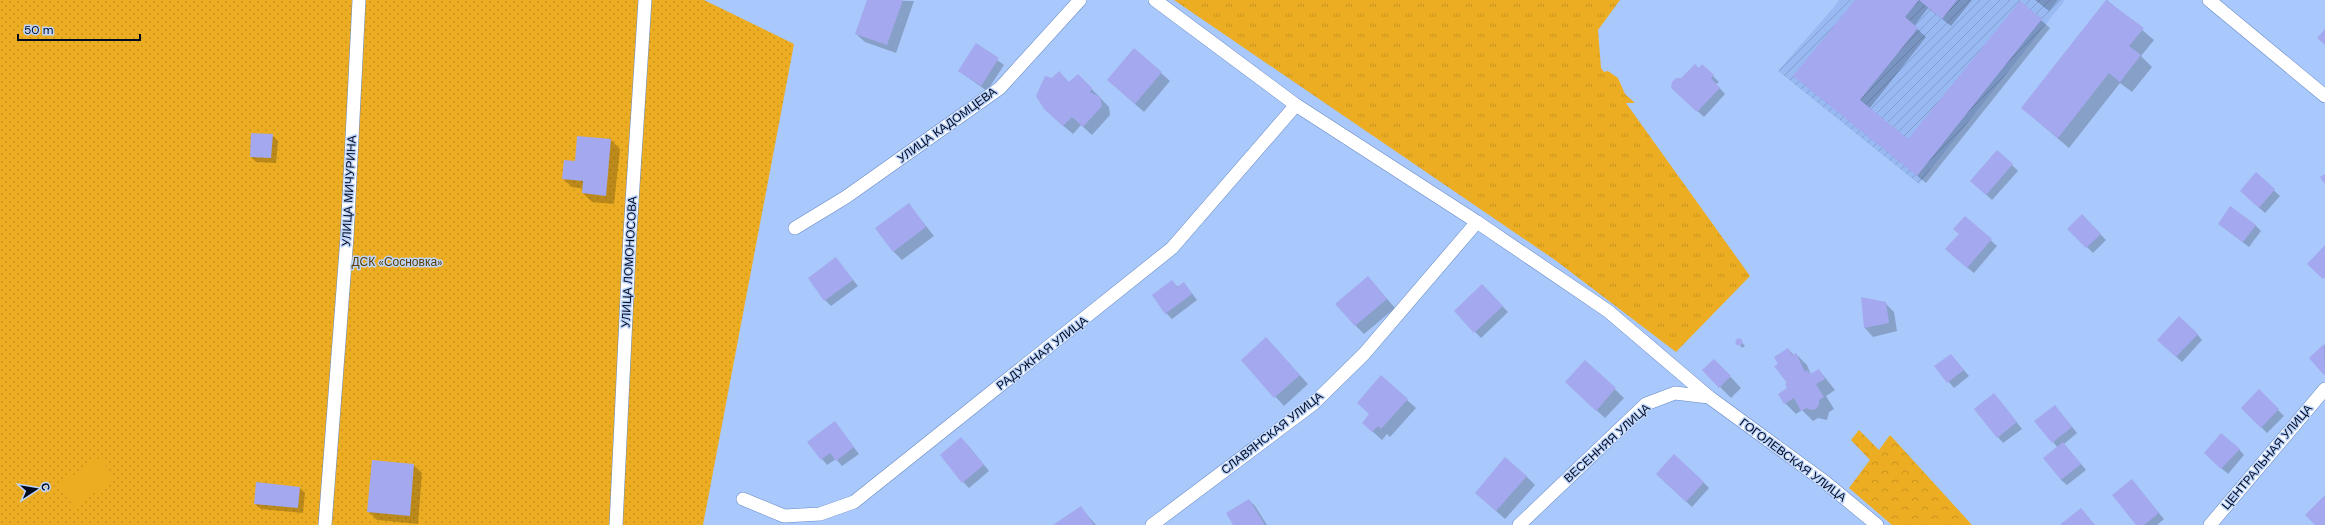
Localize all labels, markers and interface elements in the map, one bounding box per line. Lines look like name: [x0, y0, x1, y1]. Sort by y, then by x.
scale bar: [18, 16, 140, 42]
text: 50 m: [24, 22, 53, 38]
street label: УЛИЦА КАДОМЦЕВА: [894, 84, 1000, 166]
street label: УЛИЦА МИЧУРИНА: [338, 135, 360, 247]
street label: УЛИЦА ЛОМОНОСОВА: [618, 196, 640, 328]
park label: ДСК «Сосновка»: [351, 254, 443, 270]
street label: РАДУЖНАЯ УЛИЦА: [993, 312, 1091, 394]
street label: СЛАВЯНСКАЯ УЛИЦА: [1218, 388, 1326, 478]
street label: ВЕСЕННЯЯ УЛИЦА: [1560, 400, 1654, 486]
street label: ЦЕНТРАЛЬНАЯ УЛИЦА: [2218, 401, 2316, 513]
street label: ГОГОЛЕВСКАЯ УЛИЦА: [1736, 415, 1850, 505]
north arrow: [16, 469, 56, 509]
text: С: [38, 482, 53, 492]

